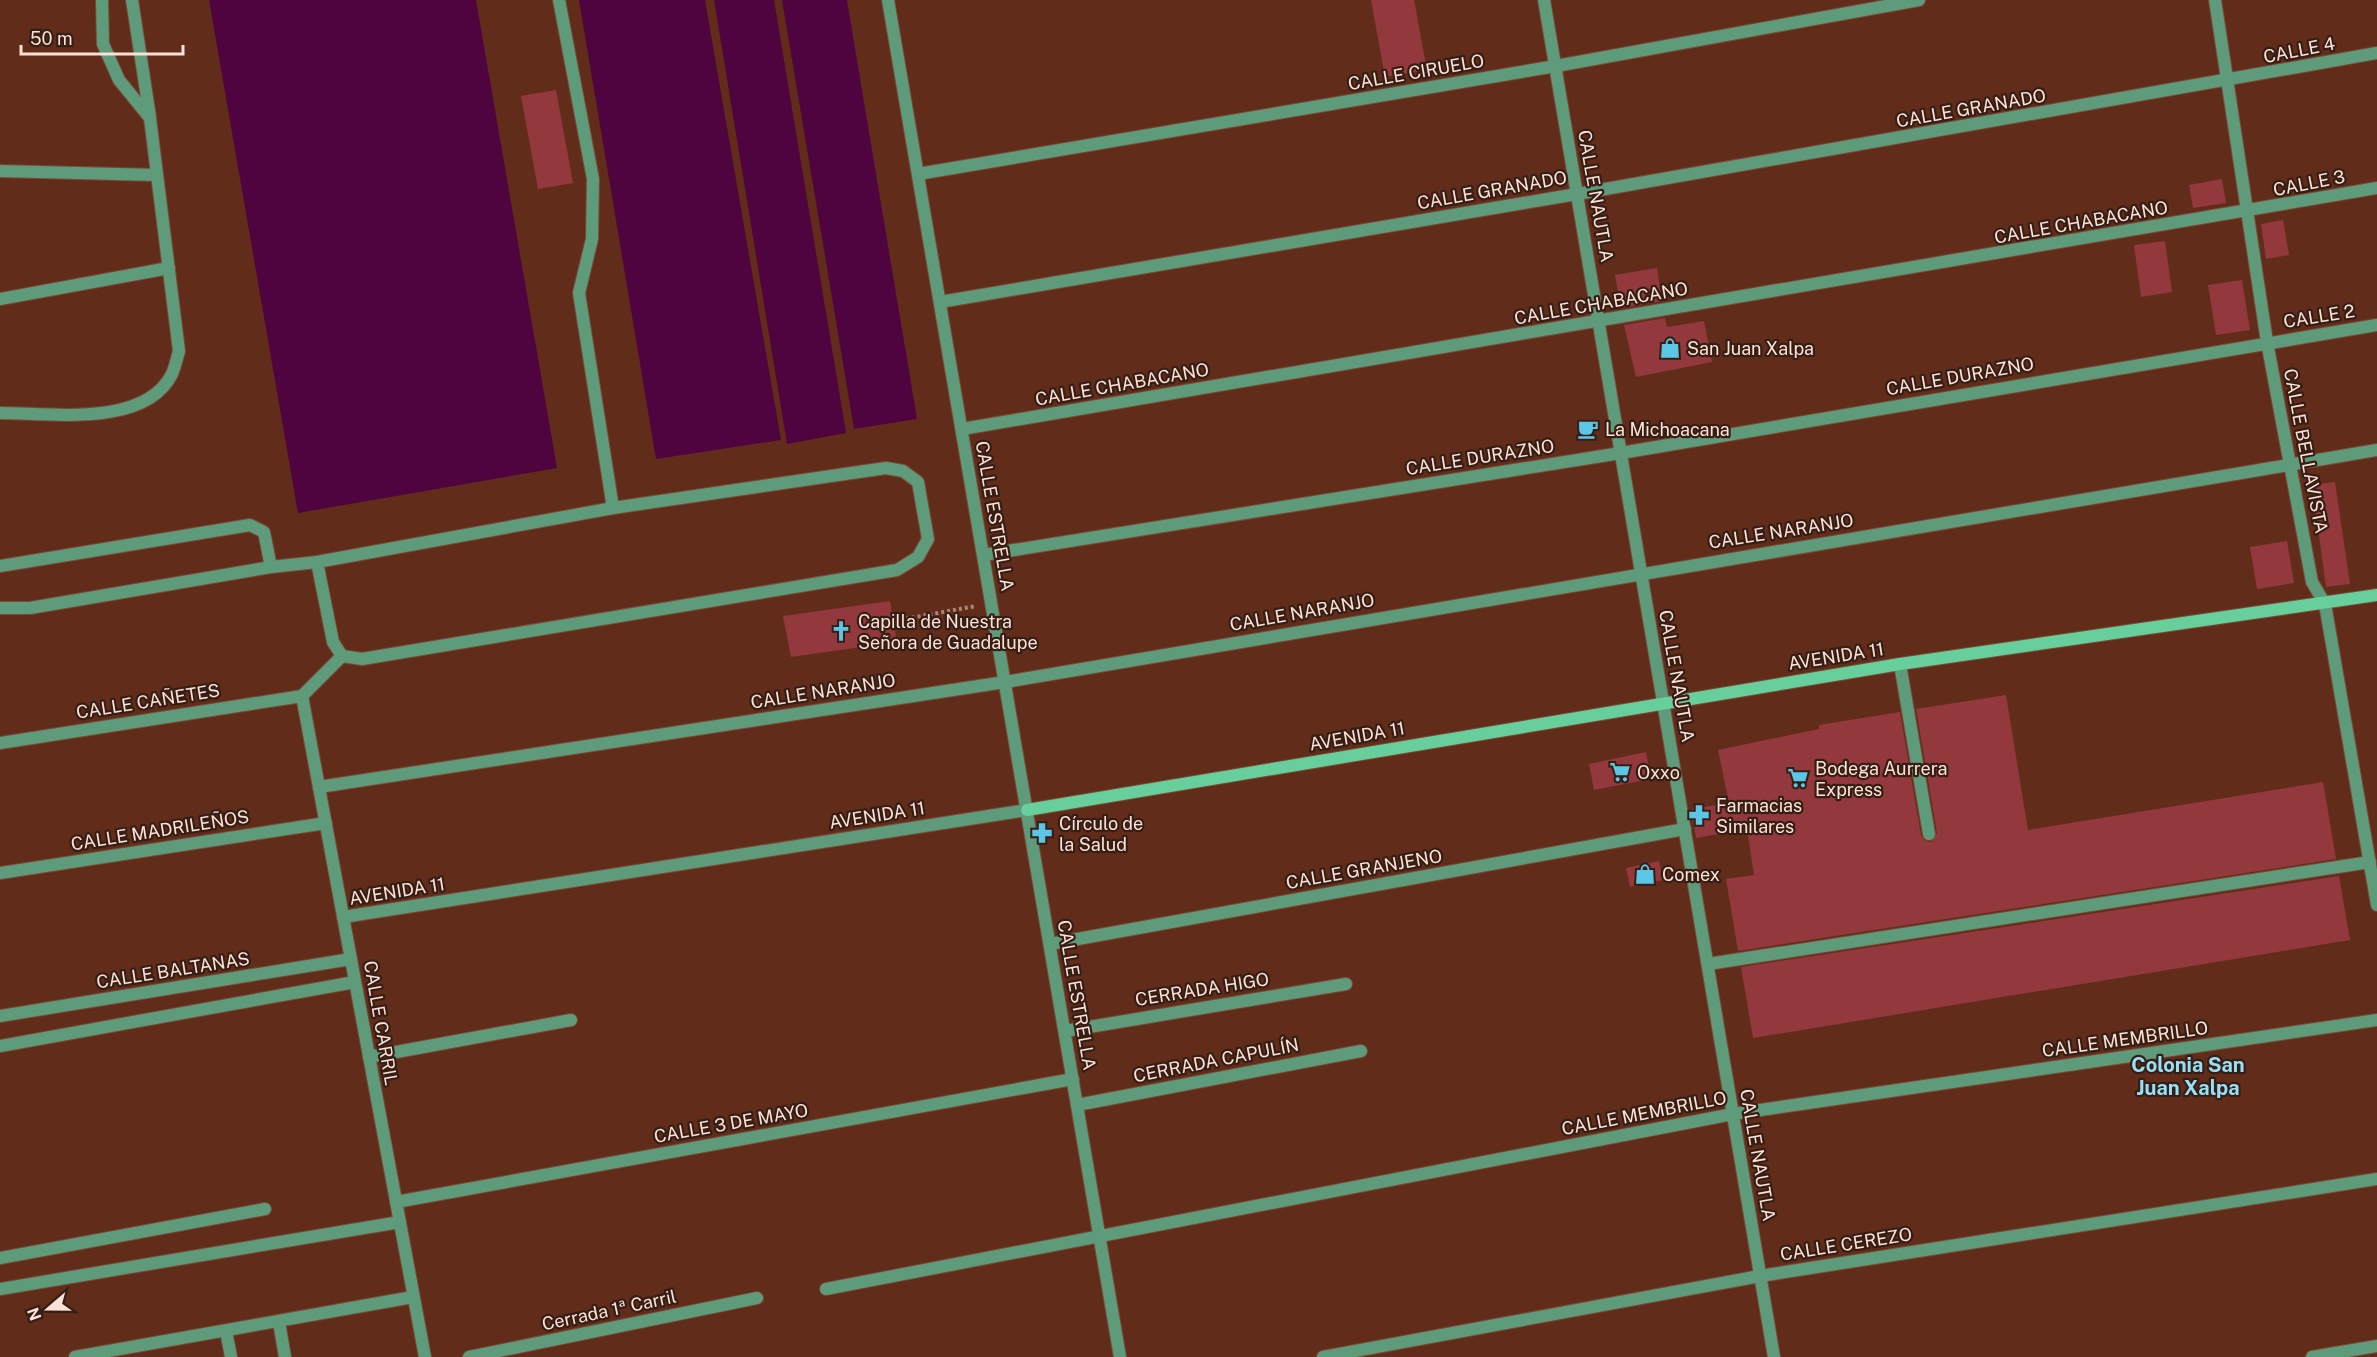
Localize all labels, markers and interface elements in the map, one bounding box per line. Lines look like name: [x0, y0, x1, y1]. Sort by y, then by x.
scale bar: [21, 18, 183, 56]
text: 50 m: [30, 28, 73, 49]
street label: CALLE 4: [2261, 33, 2337, 67]
street label: CALLE CIRUELO: [1346, 50, 1486, 94]
street label: CALLE GRANADO: [1895, 85, 2047, 131]
street label: CALLE NAUTLA: [1574, 128, 1618, 264]
street label: CALLE 3: [2271, 166, 2347, 200]
street label: CALLE GRANADO: [1416, 167, 1568, 213]
street label: CALLE CHABACANO: [1992, 196, 2170, 248]
street label: CALLE CHABACANO: [1512, 277, 1690, 329]
street label: CALLE 2: [2282, 300, 2356, 332]
shop icon: San Juan Xalpa: [1658, 336, 1682, 360]
place label: San Juan Xalpa: [1687, 338, 1814, 359]
street label: CALLE DURAZNO: [1884, 353, 2036, 399]
street label: CALLE CHABACANO: [1033, 358, 1211, 410]
street label: CALLE BELLAVISTA: [2280, 367, 2332, 535]
cafe icon: La Michoacana: [1576, 417, 1600, 441]
place label: La Michoacana: [1605, 419, 1730, 440]
street label: CALLE DURAZNO: [1404, 435, 1556, 479]
street label: CALLE ESTRELLA: [971, 439, 1019, 593]
street label: CALLE NARANJO: [1707, 509, 1855, 553]
street label: CALLE NARANJO: [1228, 589, 1376, 635]
street label: CALLE NAUTLA: [1655, 608, 1699, 744]
place label: Capilla de Nuestra Señora de Guadalupe: [858, 611, 1038, 653]
church icon: Capilla de Nuestra Señora de Guadalupe: [829, 619, 853, 643]
street label: AVENIDA 11: [1787, 638, 1885, 674]
street label: CALLE NARANJO: [749, 669, 897, 713]
street label: CALLE CAÑETES: [74, 678, 221, 723]
street label: AVENIDA 11: [1308, 717, 1406, 755]
place label: Bodega Aurrera Express: [1815, 758, 1947, 800]
supermarket icon: Oxxo: [1608, 760, 1632, 784]
place label: Oxxo: [1637, 762, 1680, 783]
supermarket icon: Bodega Aurrera Express: [1786, 766, 1810, 790]
place label: Farmacias Similares: [1716, 795, 1802, 837]
street label: AVENIDA 11: [828, 797, 926, 833]
pharmacy icon: Farmacias Similares: [1687, 803, 1711, 827]
street label: CALLE MADRILEÑOS: [69, 805, 251, 854]
place label: Círculo de la Salud: [1059, 813, 1143, 855]
pharmacy icon: Círculo de la Salud: [1030, 821, 1054, 845]
street label: CALLE GRANJENO: [1284, 845, 1444, 893]
shop icon: Comex: [1633, 862, 1657, 886]
place label: Comex: [1662, 864, 1720, 885]
street label: AVENIDA 11: [348, 873, 446, 909]
street label: CALLE ESTRELLA: [1053, 918, 1101, 1072]
street label: CALLE BALTANAS: [95, 948, 251, 992]
street label: CALLE CARRIL: [360, 959, 402, 1087]
street label: CERRADA HIGO: [1134, 968, 1270, 1010]
street label: CALLE MEMBRILLO: [2041, 1017, 2209, 1061]
street label: CERRADA CAPULÍN: [1131, 1033, 1300, 1086]
district label: Colonia San Juan Xalpa: [2131, 1053, 2245, 1100]
street label: CALLE MEMBRILLO: [1560, 1087, 1728, 1139]
street label: CALLE NAUTLA: [1736, 1087, 1780, 1223]
street label: CALLE 3 DE MAYO: [652, 1099, 810, 1147]
street label: CALLE CEREZO: [1779, 1223, 1913, 1265]
north arrow: [18, 1279, 78, 1339]
street label: Cerrada 1ª Carril: [540, 1286, 678, 1334]
text: N: [23, 1305, 45, 1323]

